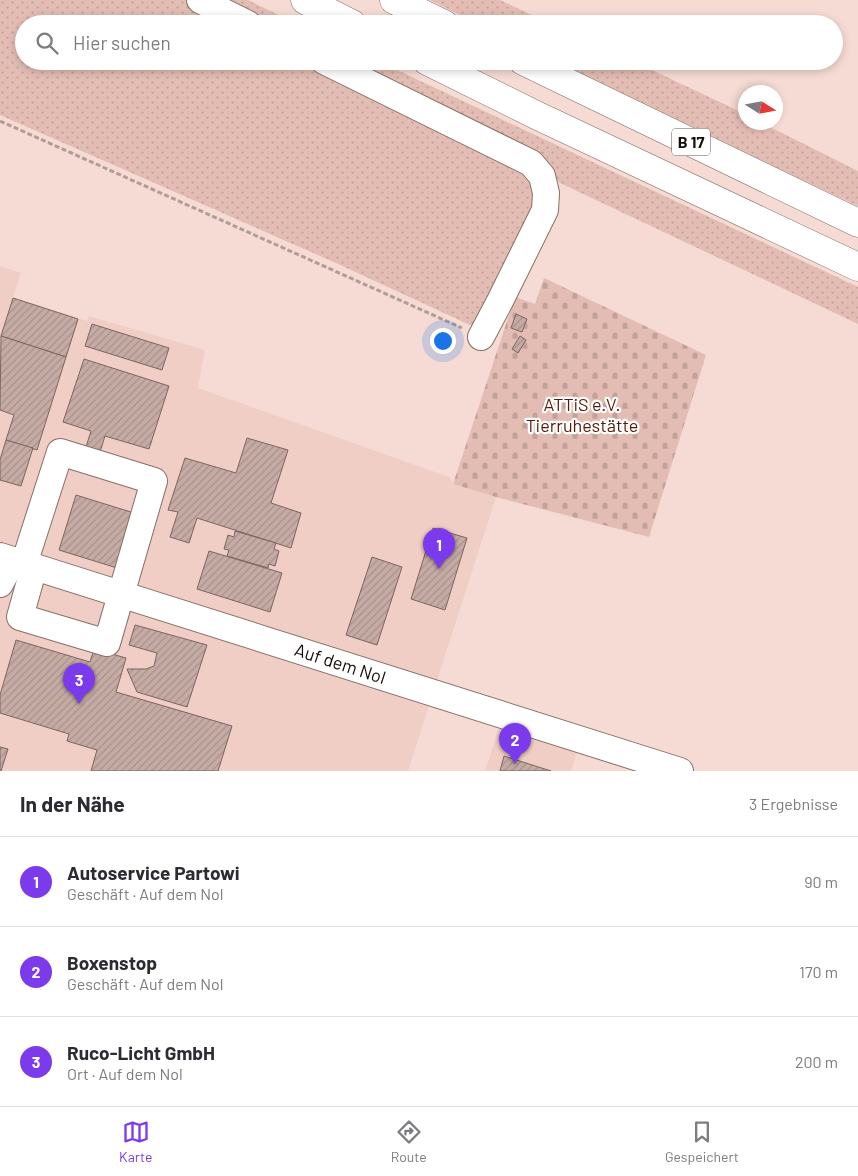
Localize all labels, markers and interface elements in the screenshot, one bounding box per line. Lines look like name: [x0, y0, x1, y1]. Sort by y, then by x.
search box: [15, 15, 843, 70]
icon: search: [33, 29, 61, 57]
text: Hier suchen: [73, 31, 171, 54]
north arrow: [738, 85, 783, 130]
road number: B 17: [672, 128, 710, 156]
your location: [430, 328, 456, 354]
park label: ATTiS e.V. Tierruhestätte: [526, 393, 638, 436]
pin: 1: [423, 528, 455, 569]
street label: Auf dem Nol: [292, 638, 389, 688]
pin: 3: [63, 663, 95, 704]
pin: 2: [499, 723, 531, 764]
text: In der Nähe: [20, 791, 125, 816]
text: 3 Ergebnisse: [749, 794, 838, 813]
text: Autoservice Partowi: [67, 861, 240, 884]
text: 1: [33, 872, 39, 891]
text: 90 m: [804, 872, 838, 891]
text: Geschäft · Auf dem Nol: [67, 884, 223, 903]
text: Boxenstop: [67, 951, 157, 974]
text: 2: [32, 962, 40, 981]
text: 170 m: [799, 962, 838, 981]
text: Geschäft · Auf dem Nol: [67, 974, 223, 993]
text: Ruco-Licht GmbH: [67, 1041, 215, 1064]
text: 3: [32, 1052, 40, 1071]
text: 200 m: [795, 1052, 838, 1071]
text: Ort · Auf dem Nol: [67, 1064, 183, 1083]
tab: Karte: [119, 1118, 152, 1165]
tab: Route: [391, 1118, 427, 1165]
tab: Gespeichert: [665, 1118, 739, 1165]

